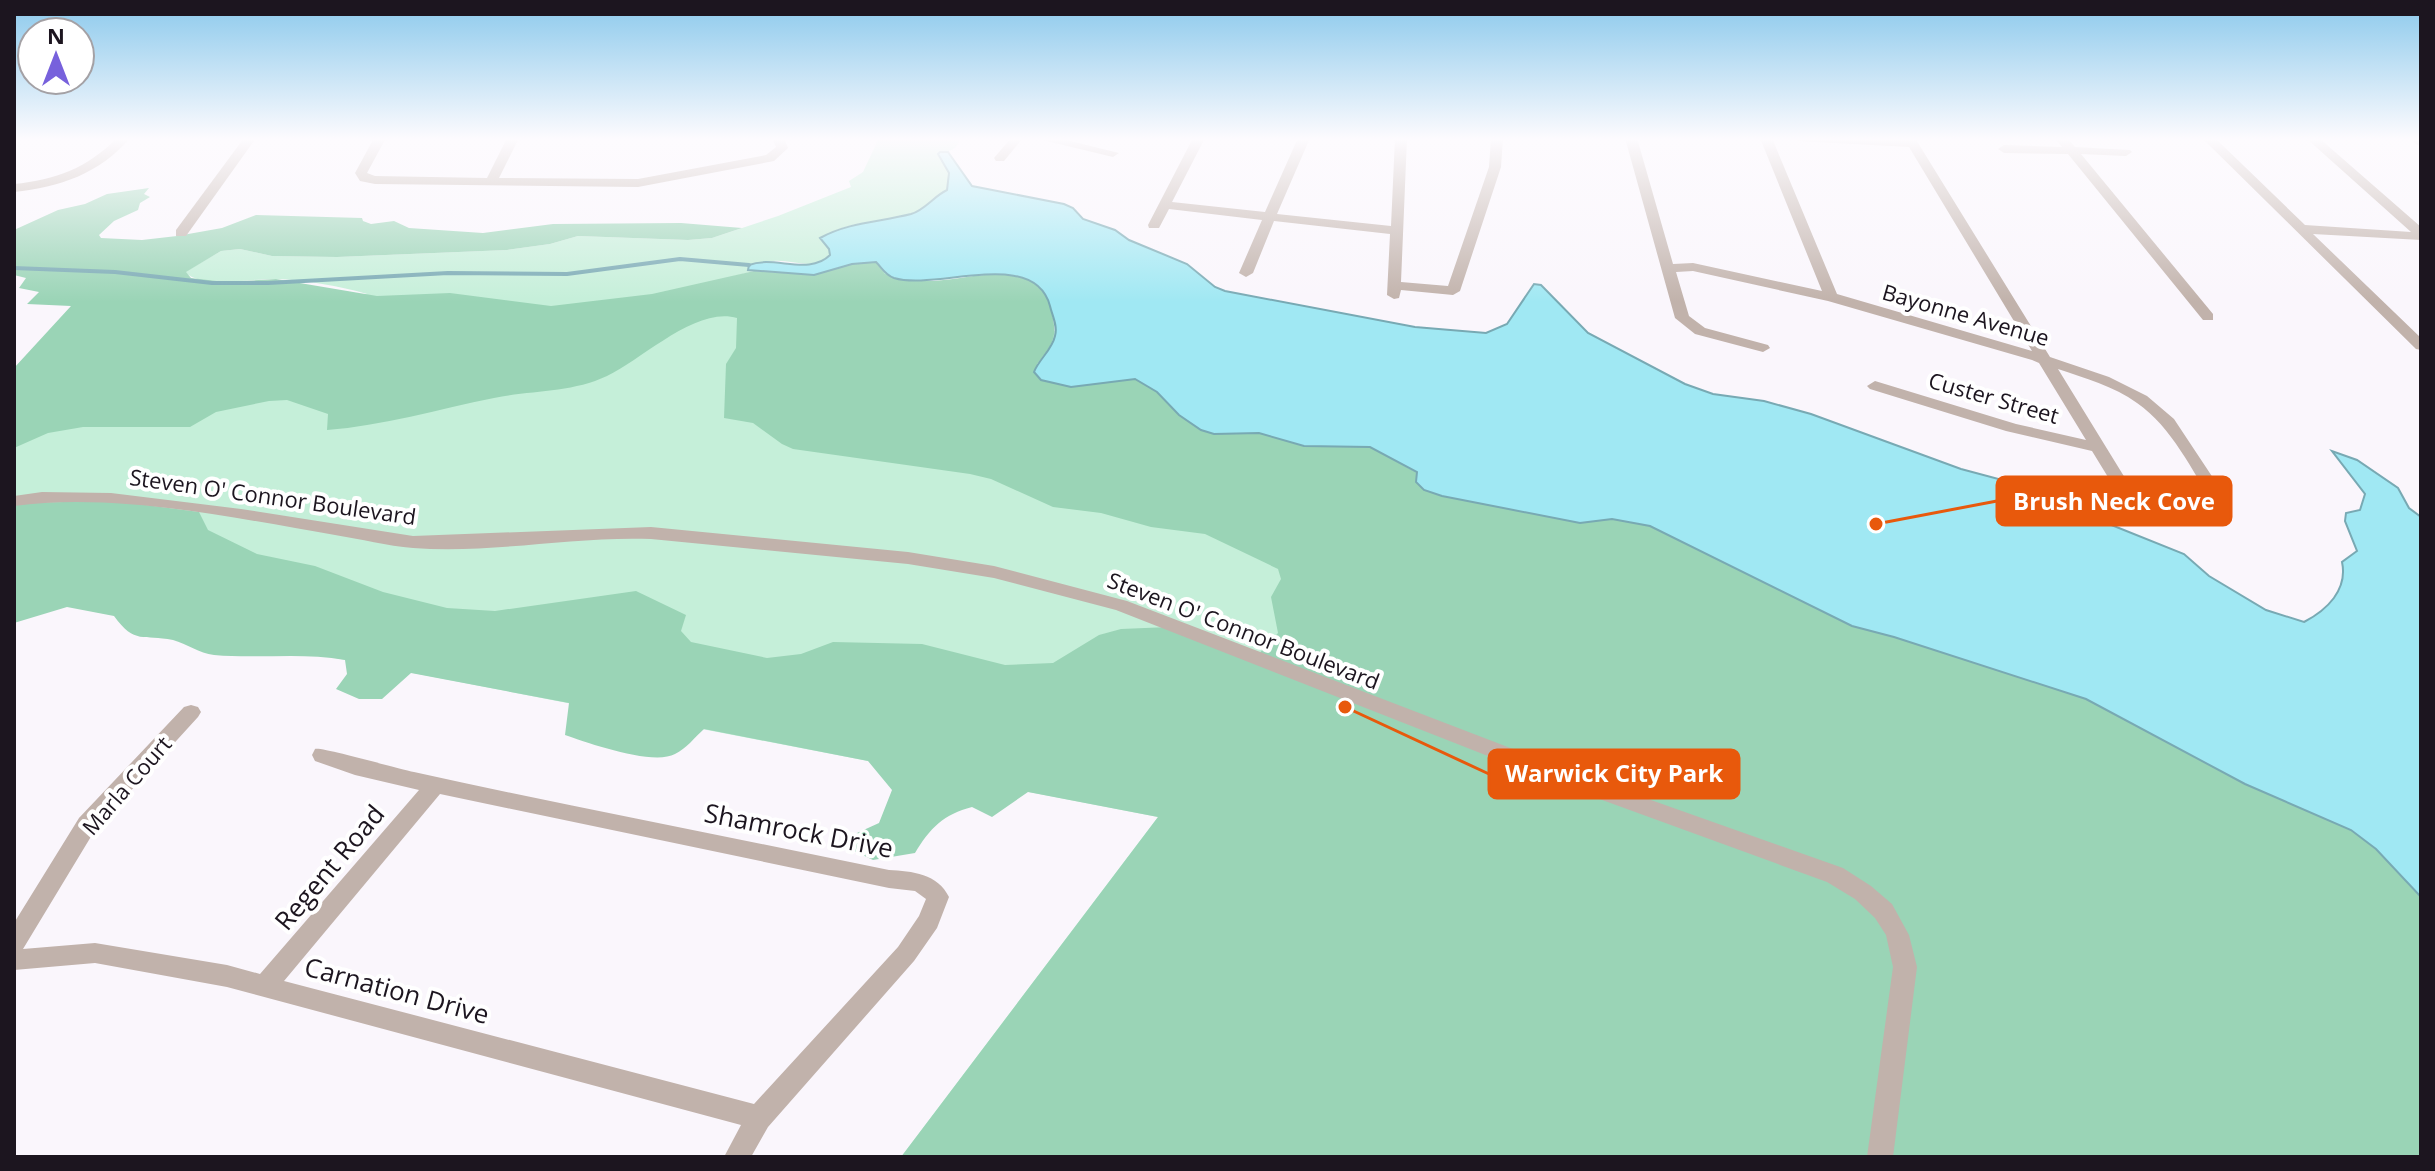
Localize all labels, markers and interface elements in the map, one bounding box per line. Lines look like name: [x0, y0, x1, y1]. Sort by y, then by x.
north arrow: [16, 16, 96, 96]
text: N: [47, 20, 65, 50]
street label: Bayonne Avenue: [1879, 276, 2053, 352]
street label: Custer Street: [1925, 364, 2063, 430]
street label: Steven O' Connor Boulevard: [128, 461, 418, 531]
callout: Brush Neck Cove: [1997, 477, 2231, 525]
text: Brush Neck Cove: [2013, 484, 2215, 517]
street label: Steven O' Connor Boulevard: [1104, 564, 1384, 696]
street label: Marla Court: [75, 729, 177, 841]
callout: Warwick City Park: [1489, 750, 1739, 798]
text: Warwick City Park: [1505, 756, 1723, 789]
street label: Shamrock Drive: [702, 794, 896, 866]
street label: Regent Road: [266, 797, 392, 937]
street label: Carnation Drive: [301, 948, 493, 1032]

